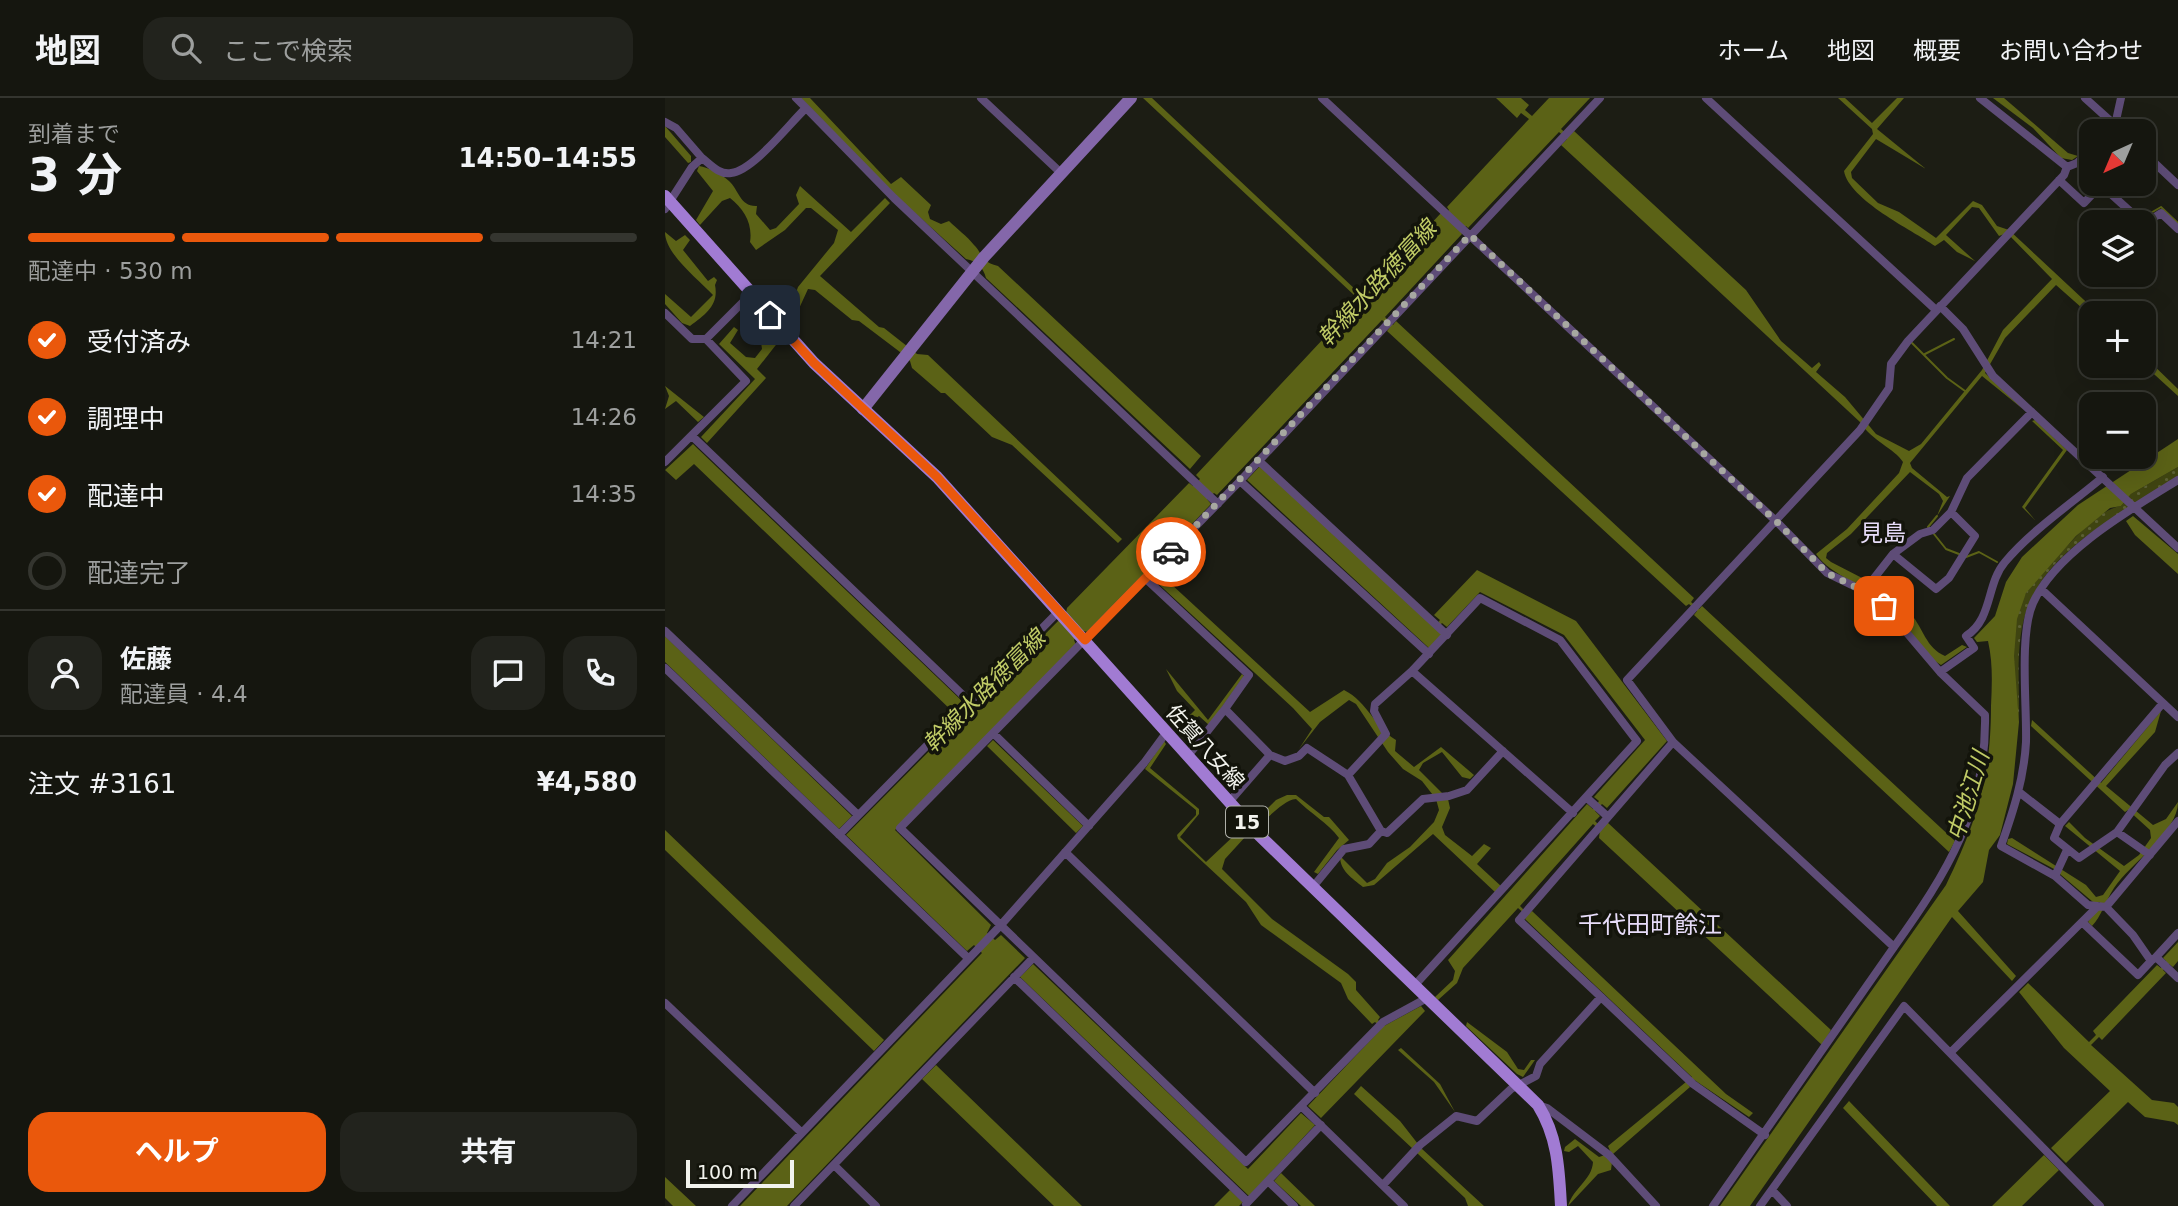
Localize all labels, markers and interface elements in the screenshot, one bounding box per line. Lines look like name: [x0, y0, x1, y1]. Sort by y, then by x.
search box: [143, 17, 633, 80]
icon: search: [167, 29, 205, 67]
text: 地図: [35, 31, 101, 70]
text: ここで検索: [223, 36, 353, 66]
text: ホーム: [1718, 37, 1789, 65]
text: 地図: [1827, 37, 1875, 65]
text: 概要: [1913, 37, 1961, 65]
text: お問い合わせ: [1999, 37, 2143, 65]
north arrow: [2079, 119, 2156, 196]
map controls: [2079, 119, 2156, 469]
text: 到着まで: [28, 121, 120, 147]
text: 14:50–14:55: [458, 143, 637, 173]
text: 3 分: [28, 148, 122, 202]
button: layers: [2079, 210, 2156, 287]
water label: 幹線水路徳富線: [1313, 213, 1443, 351]
text: 配達中 · 530 m: [28, 258, 193, 284]
pin: [740, 285, 800, 345]
icon: home: [751, 296, 789, 334]
button: +: [2079, 301, 2156, 378]
icon: check: [28, 321, 66, 359]
text: 受付済み: [87, 327, 191, 357]
text: 14:21: [571, 327, 637, 353]
button: −: [2079, 392, 2156, 469]
icon: check: [28, 398, 66, 436]
text: 調理中: [87, 404, 165, 434]
text: 14:26: [571, 404, 637, 430]
icon: check: [28, 475, 66, 513]
text: 配達中: [87, 481, 165, 511]
text: 14:35: [571, 481, 637, 507]
courier: [1136, 517, 1206, 587]
district label: 見島: [1860, 520, 1906, 546]
icon: car: [1152, 533, 1190, 571]
text: 配達完了: [87, 558, 191, 588]
pin: [1854, 576, 1914, 636]
icon: bag: [1865, 587, 1903, 625]
water label: 幹線水路徳富線: [918, 623, 1052, 757]
button: person: [28, 636, 102, 710]
button: chat: [471, 636, 545, 710]
button: phone: [563, 636, 637, 710]
text: 佐藤: [120, 644, 172, 674]
text: 配達員 · 4.4: [120, 681, 248, 707]
street label: 佐賀八女線: [1161, 700, 1249, 794]
water label: 中池江川: [1942, 745, 1995, 844]
text: ¥4,580: [537, 767, 637, 797]
text: 注文 #3161: [28, 769, 176, 799]
road number: 15: [1226, 806, 1268, 838]
district label: 千代田町餘江: [1578, 911, 1722, 939]
button: ヘルプ: [28, 1112, 326, 1192]
button: 共有: [340, 1112, 637, 1192]
scale bar: [686, 1157, 795, 1189]
text: 100 m: [697, 1161, 758, 1183]

